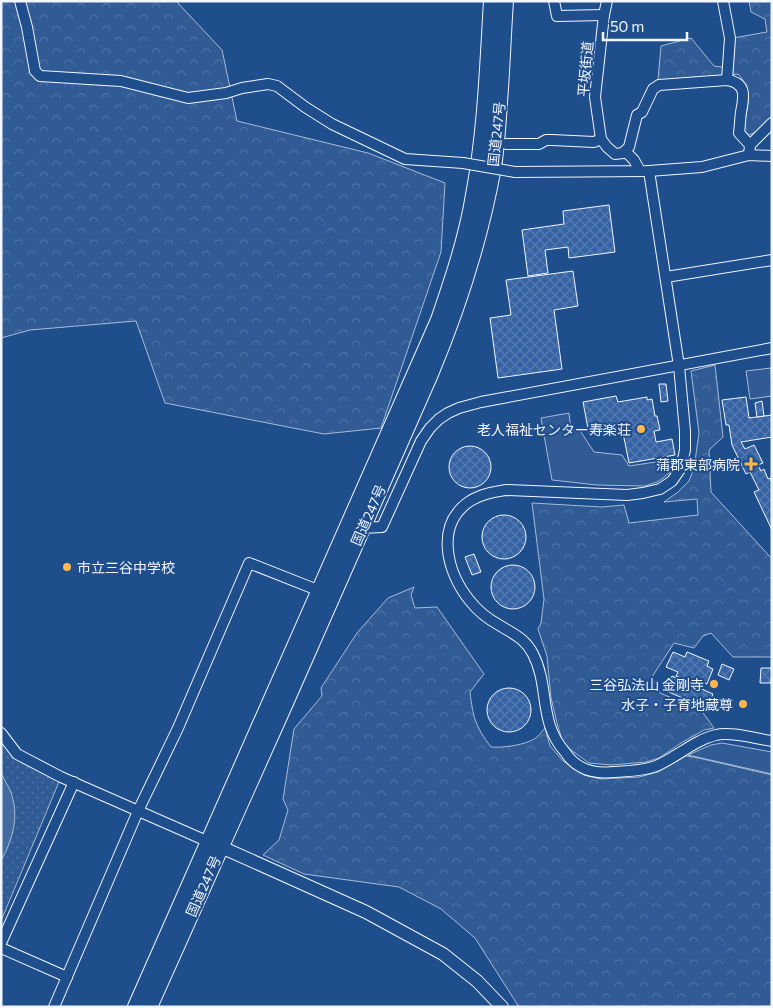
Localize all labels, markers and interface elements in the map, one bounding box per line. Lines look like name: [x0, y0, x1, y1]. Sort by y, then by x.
scale bar: [603, 10, 687, 42]
text: 50 m: [610, 17, 644, 35]
street label: 平坂街道: [574, 40, 596, 98]
street label: 国道247号: [484, 101, 508, 167]
place label: 老人福祉センター寿楽荘: [477, 421, 631, 438]
marker: 老人福祉センター寿楽荘: [635, 423, 647, 435]
place label: 蒲郡東部病院: [656, 456, 740, 473]
marker: 蒲郡東部病院: [744, 457, 758, 471]
street label: 国道247号: [347, 482, 389, 548]
place label: 市立三谷中学校: [77, 559, 175, 576]
marker: 市立三谷中学校: [61, 561, 73, 573]
place label: 三谷弘法山 金剛寺: [589, 676, 704, 693]
marker: 三谷弘法山 金剛寺: [708, 678, 720, 690]
place label: 水子・子育地蔵尊: [621, 696, 733, 713]
marker: 水子・子育地蔵尊: [737, 698, 749, 710]
street label: 国道247号: [182, 853, 224, 919]

